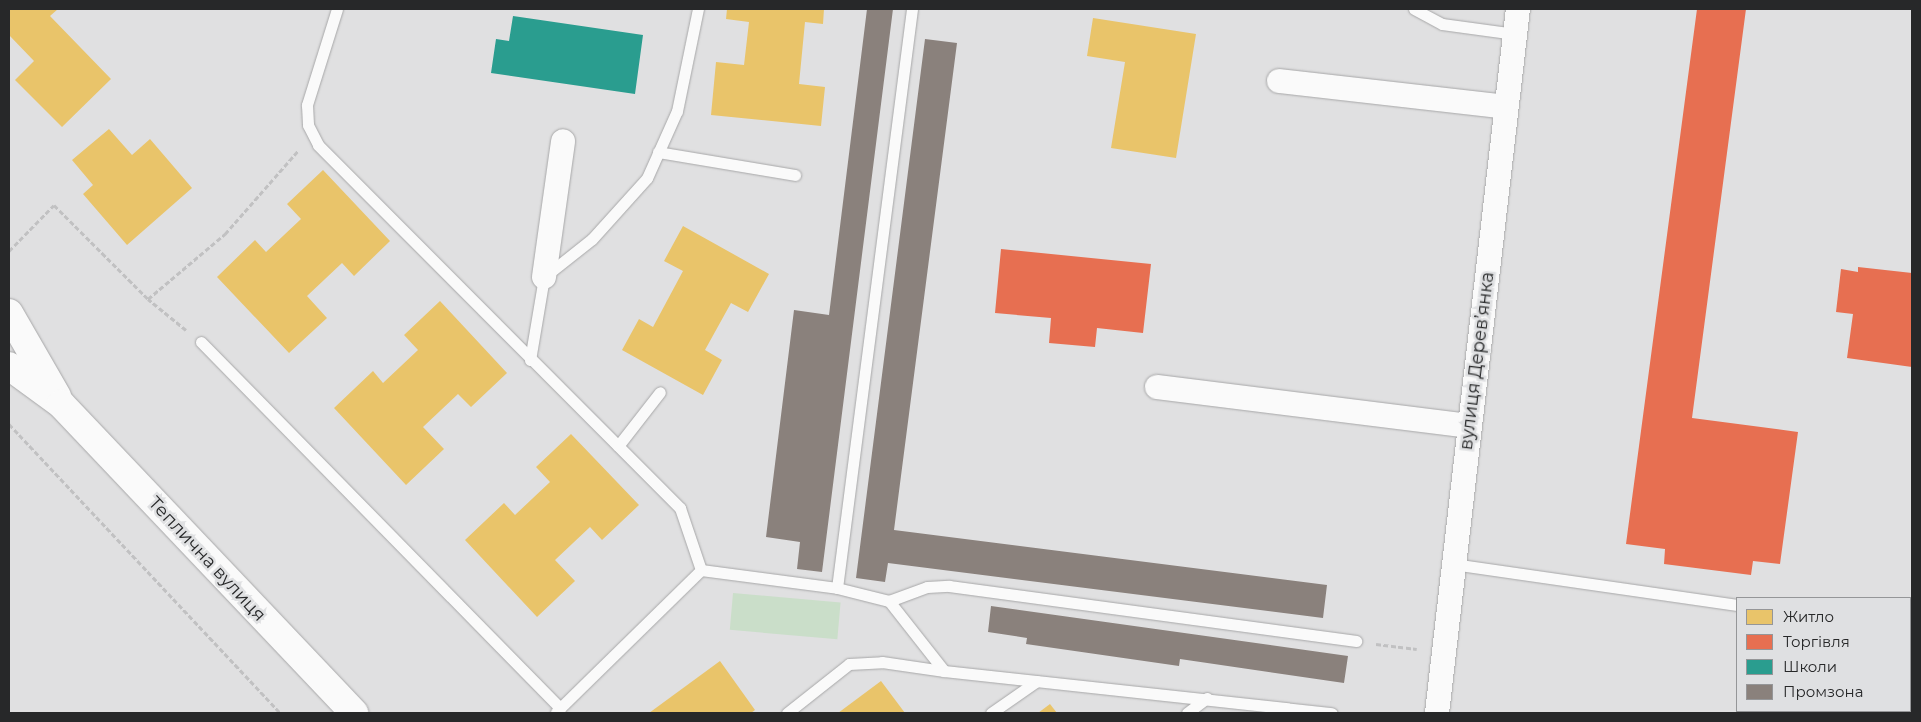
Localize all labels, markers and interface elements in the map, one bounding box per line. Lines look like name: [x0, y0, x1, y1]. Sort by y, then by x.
street label: вулиця Деревʼянка: [1455, 271, 1499, 451]
street label: Теплична вулиця: [144, 492, 270, 626]
legend: [1736, 597, 1911, 712]
text: Житло: [1783, 607, 1834, 626]
text: Торгівля: [1783, 632, 1850, 651]
text: Школи: [1783, 657, 1837, 676]
text: Промзона: [1783, 682, 1863, 701]

